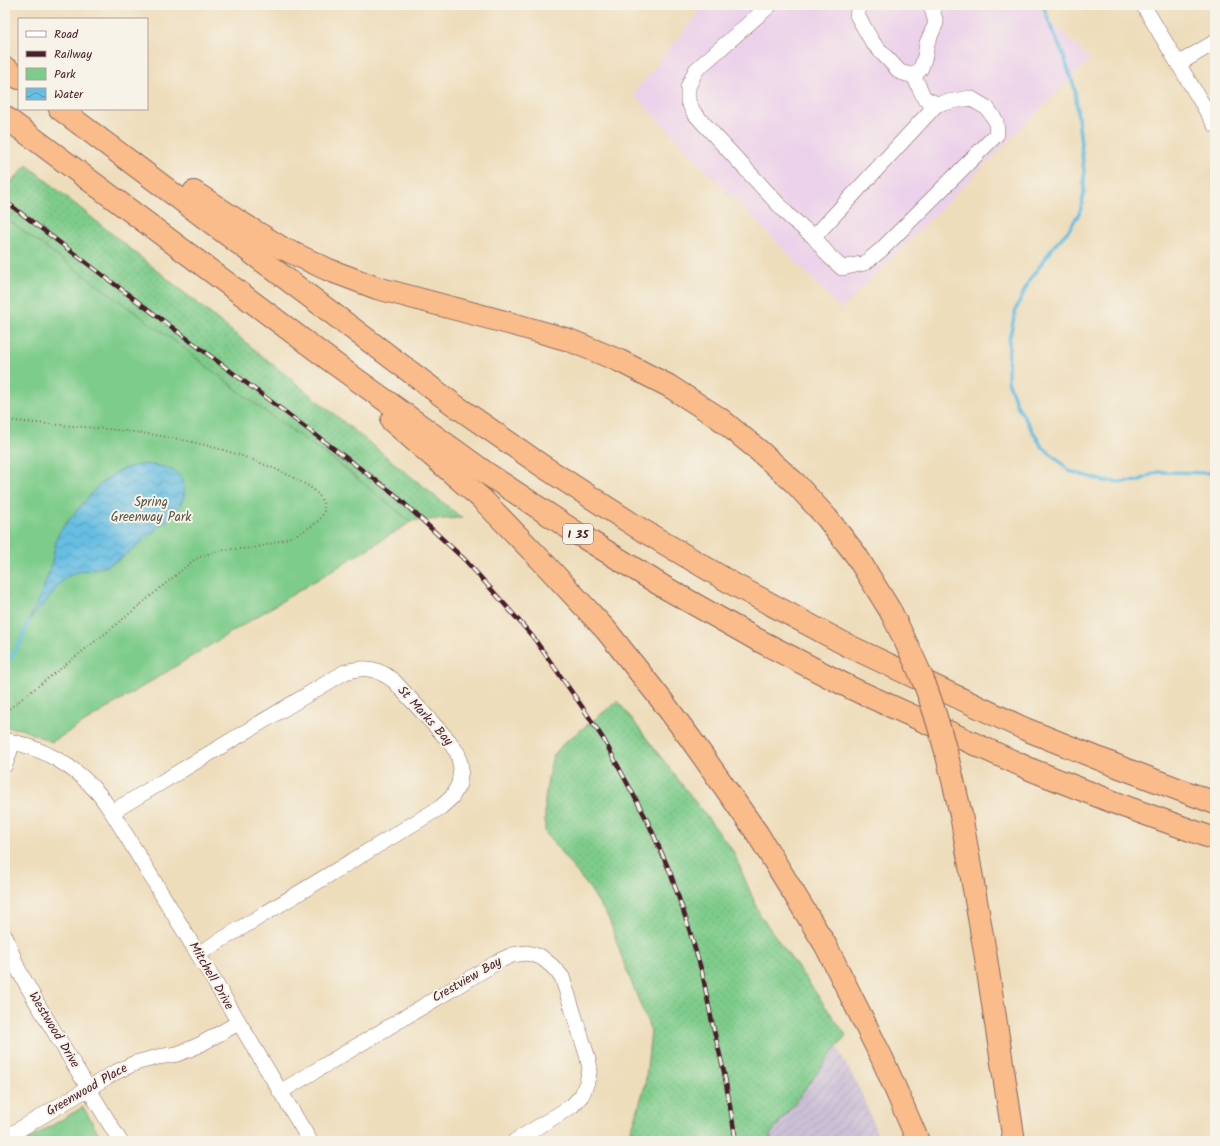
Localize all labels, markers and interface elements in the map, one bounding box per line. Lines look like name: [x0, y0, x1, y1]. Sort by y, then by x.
legend: [18, 18, 148, 110]
text: Road: [54, 25, 79, 44]
text: Railway: [54, 45, 92, 64]
text: Park: [54, 65, 76, 84]
text: Water: [54, 85, 84, 104]
park label: Spring Greenway Park: [111, 492, 192, 528]
road number: I 35: [563, 524, 593, 544]
street label: St Marks Bay: [392, 681, 459, 752]
street label: Mitchell Drive: [183, 938, 239, 1014]
street label: Crestview Bay: [428, 951, 507, 1008]
street label: Westwood Drive: [23, 988, 85, 1072]
street label: Greenwood Place: [42, 1058, 132, 1122]

